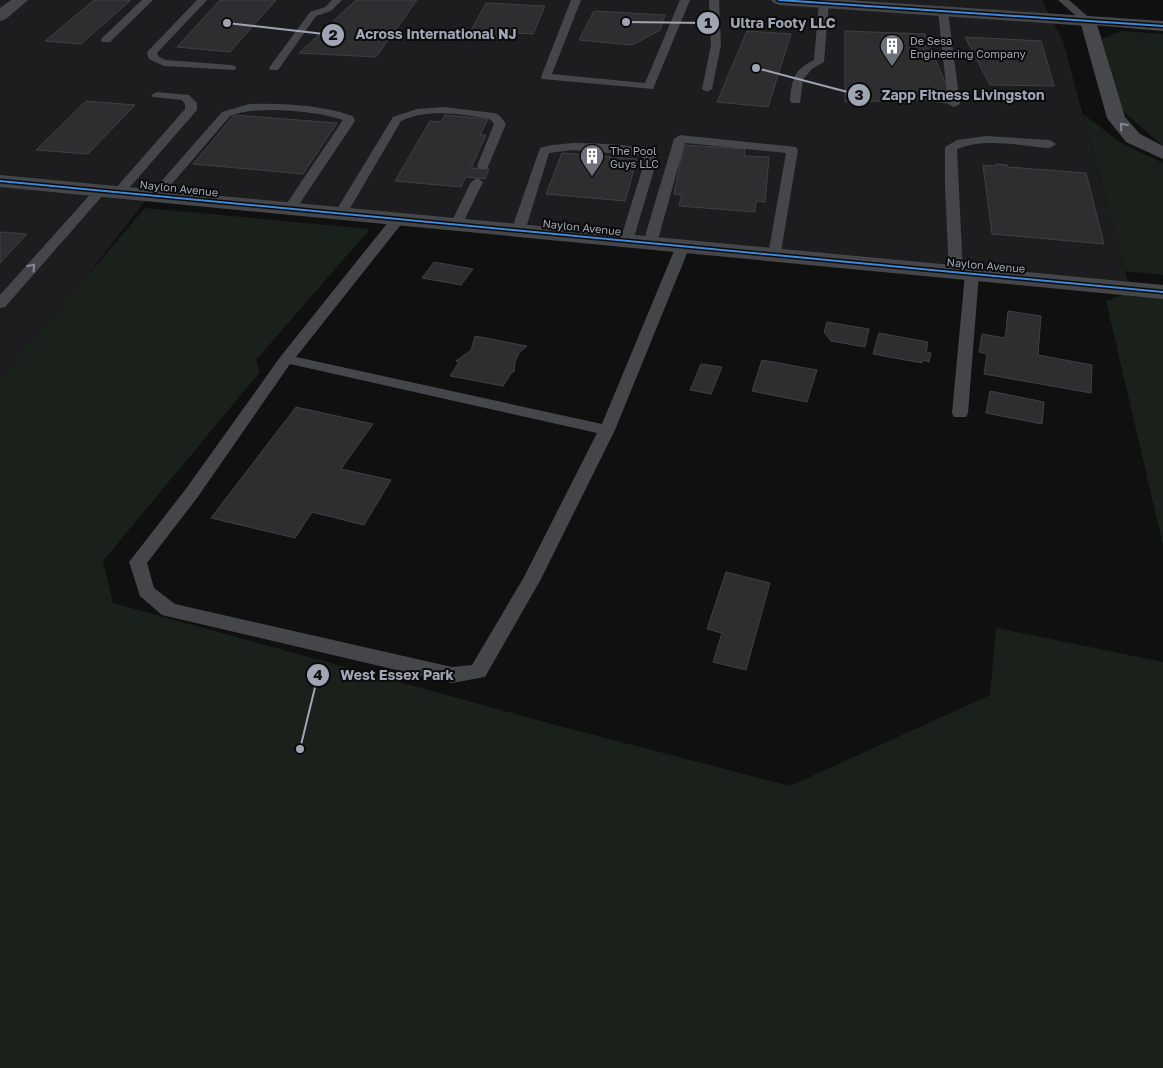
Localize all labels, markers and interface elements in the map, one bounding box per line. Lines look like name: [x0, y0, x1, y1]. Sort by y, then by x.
callout: Ultra Footy LLC: [695, 9, 846, 38]
text: 1: [704, 13, 712, 31]
text: Ultra Footy LLC: [730, 14, 836, 31]
callout: Across International NJ: [321, 20, 527, 49]
text: 2: [328, 25, 338, 43]
text: Across International NJ: [355, 25, 517, 42]
building icon: De Sesa Engineering Company: [879, 33, 905, 67]
place label: De Sesa Engineering Company: [910, 34, 1026, 60]
callout: Zapp Fitness Livingston: [847, 80, 1055, 109]
text: 3: [854, 85, 864, 103]
text: Zapp Fitness Livingston: [882, 86, 1044, 103]
one-way arrow: [1120, 123, 1129, 132]
building icon: The Pool Guys LLC: [579, 143, 605, 177]
place label: The Pool Guys LLC: [610, 144, 659, 170]
street label: Naylon Avenue: [139, 177, 219, 199]
street label: Naylon Avenue: [542, 216, 622, 238]
street label: Naylon Avenue: [946, 255, 1026, 275]
one-way arrow: [27, 264, 36, 273]
callout: West Essex Park: [306, 661, 464, 690]
text: 4: [313, 665, 323, 683]
text: West Essex Park: [340, 666, 454, 683]

